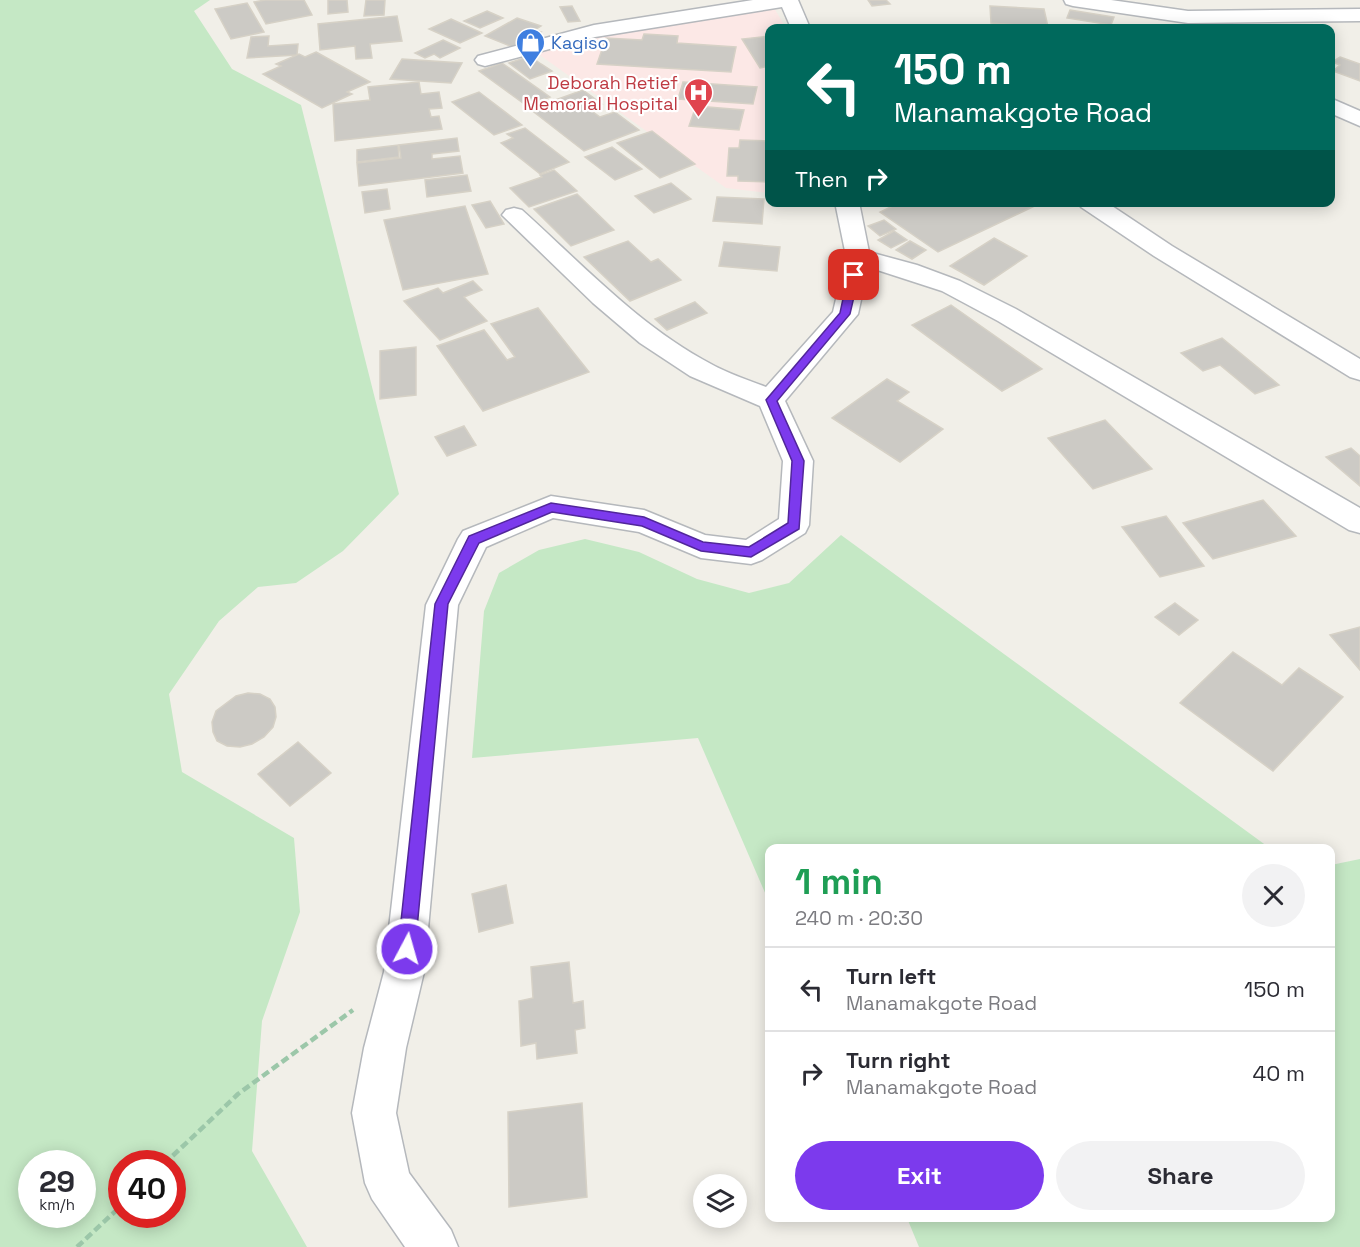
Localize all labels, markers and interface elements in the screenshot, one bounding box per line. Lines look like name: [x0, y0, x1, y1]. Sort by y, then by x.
shop icon: Kagiso: [514, 26, 546, 68]
place label: Kagiso: [551, 31, 609, 54]
text: 150 m: [894, 43, 1012, 96]
icon: left: [795, 48, 873, 126]
place label: Deborah Retief Memorial Hospital: [523, 71, 678, 115]
hospital icon: Deborah Retief Memorial Hospital: [683, 76, 715, 118]
text: Manamakgote Road: [894, 95, 1152, 130]
icon: right: [860, 162, 893, 195]
text: Then: [795, 165, 848, 193]
pin: [828, 249, 879, 300]
icon: arrive: [837, 258, 870, 291]
text: 1 min: [795, 859, 883, 905]
button: close: [1242, 864, 1305, 927]
text: 240 m · 20:30: [795, 905, 923, 931]
position arrow: [375, 917, 439, 981]
text: Turn left: [846, 962, 936, 990]
icon: left: [795, 973, 828, 1006]
text: 150 m: [1244, 975, 1305, 1003]
text: Manamakgote Road: [846, 990, 1037, 1016]
text: Turn right: [846, 1046, 951, 1074]
icon: right: [795, 1057, 828, 1090]
text: 40 m: [1253, 1059, 1305, 1087]
text: Manamakgote Road: [846, 1074, 1037, 1100]
button: Exit: [795, 1141, 1044, 1210]
button: Share: [1056, 1141, 1305, 1210]
speed limit sign: 40: [108, 1150, 186, 1228]
text: 29: [39, 1162, 75, 1201]
map controls: [693, 1174, 747, 1228]
button: layers: [693, 1174, 747, 1228]
text: km/h: [39, 1195, 75, 1214]

